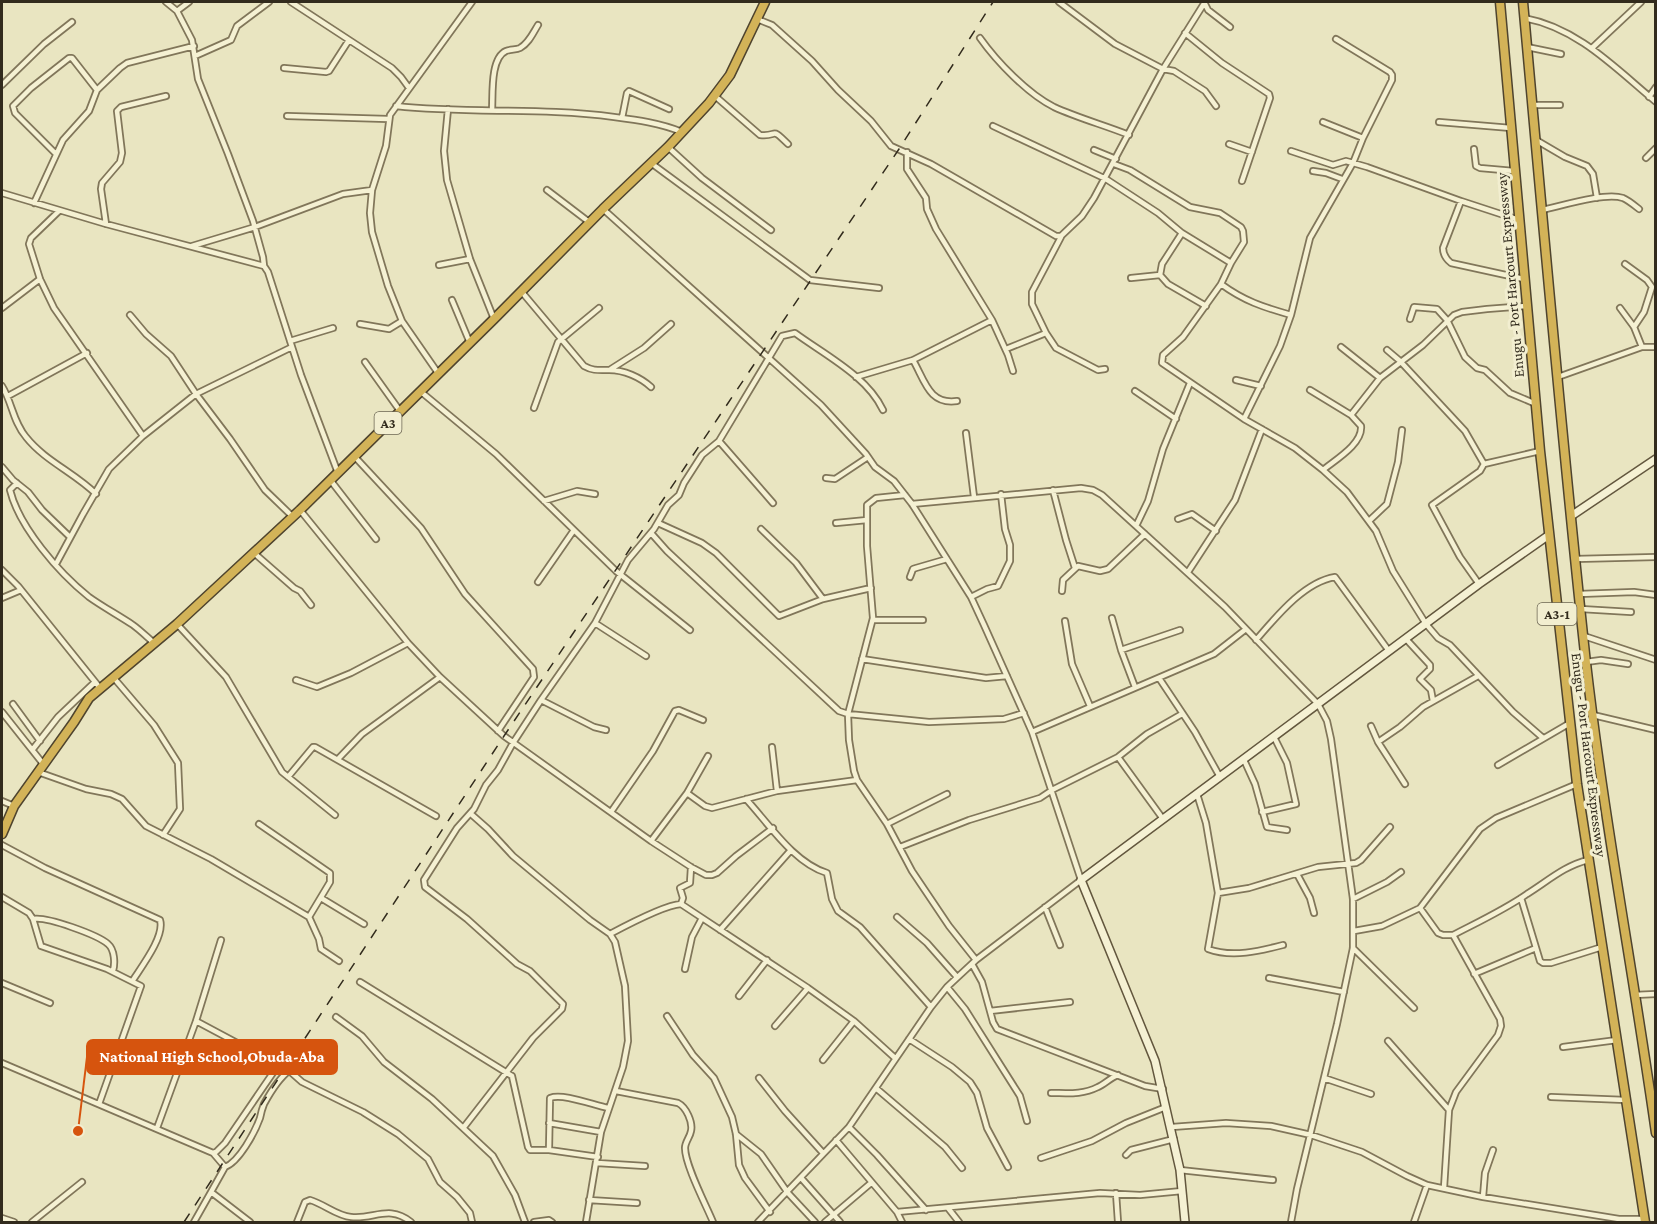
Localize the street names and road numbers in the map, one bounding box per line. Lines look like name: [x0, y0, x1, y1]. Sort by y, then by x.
street label: Enugu - Port Harcourt Expressway: [1493, 172, 1528, 378]
road number: A3: [374, 412, 402, 434]
road number: A3-1: [1538, 603, 1576, 625]
street label: Enugu - Port Harcourt Expressway: [1568, 652, 1609, 858]

